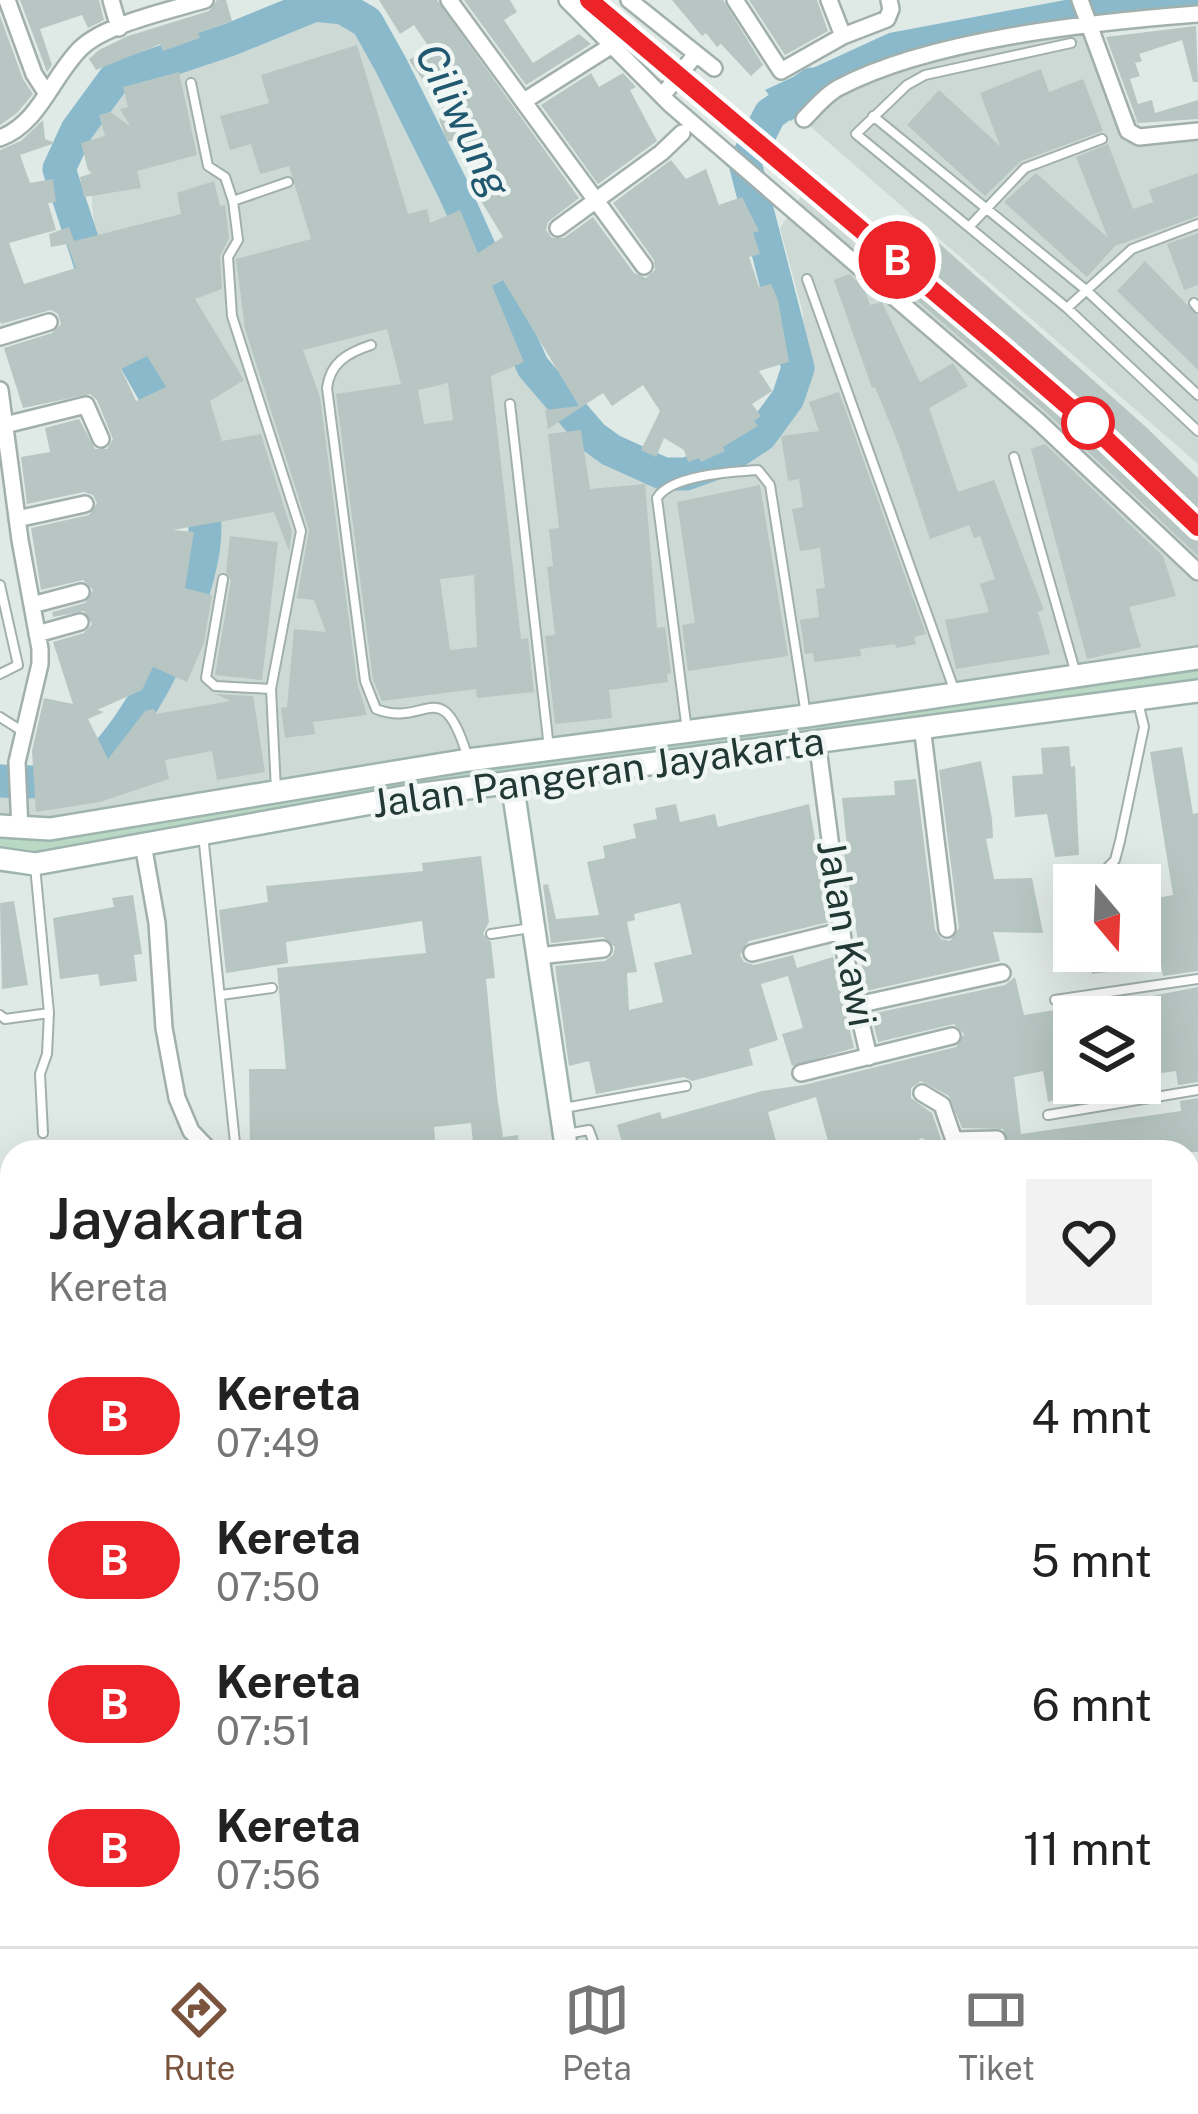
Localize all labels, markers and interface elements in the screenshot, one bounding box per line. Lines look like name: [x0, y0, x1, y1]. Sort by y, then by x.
water label: Ciliwung: [406, 35, 522, 205]
line badge: B: [858, 221, 936, 299]
text: B: [883, 235, 911, 284]
unlabelled marker: [1063, 398, 1113, 448]
street label: Jalan Pangeran Jayakarta: [369, 717, 827, 827]
street label: Jalan Kawi: [808, 836, 886, 1030]
north arrow: [1053, 864, 1161, 972]
map controls: [1053, 864, 1161, 1104]
button: layers: [1053, 996, 1161, 1104]
button: heart: [1026, 1179, 1152, 1305]
text: Jayakarta: [48, 1185, 305, 1252]
text: Kereta: [48, 1264, 168, 1310]
text: Kereta: [216, 1367, 361, 1420]
text: 4 mnt: [1031, 1390, 1152, 1443]
text: B: [100, 1391, 128, 1440]
text: 07:49: [216, 1420, 320, 1466]
text: Kereta: [216, 1511, 361, 1564]
text: 5 mnt: [1031, 1534, 1152, 1587]
text: B: [100, 1535, 128, 1584]
text: 07:50: [216, 1564, 320, 1610]
text: Kereta: [216, 1655, 361, 1708]
text: 6 mnt: [1032, 1678, 1152, 1731]
text: B: [100, 1679, 128, 1728]
text: 07:51: [216, 1708, 312, 1754]
text: Kereta: [216, 1799, 361, 1852]
text: 11 mnt: [1023, 1822, 1152, 1875]
text: B: [100, 1823, 128, 1872]
text: 07:56: [216, 1852, 321, 1898]
tab: Rute: [163, 1977, 236, 2087]
tab: Peta: [562, 1977, 632, 2087]
tab: Tiket: [958, 1977, 1035, 2087]

